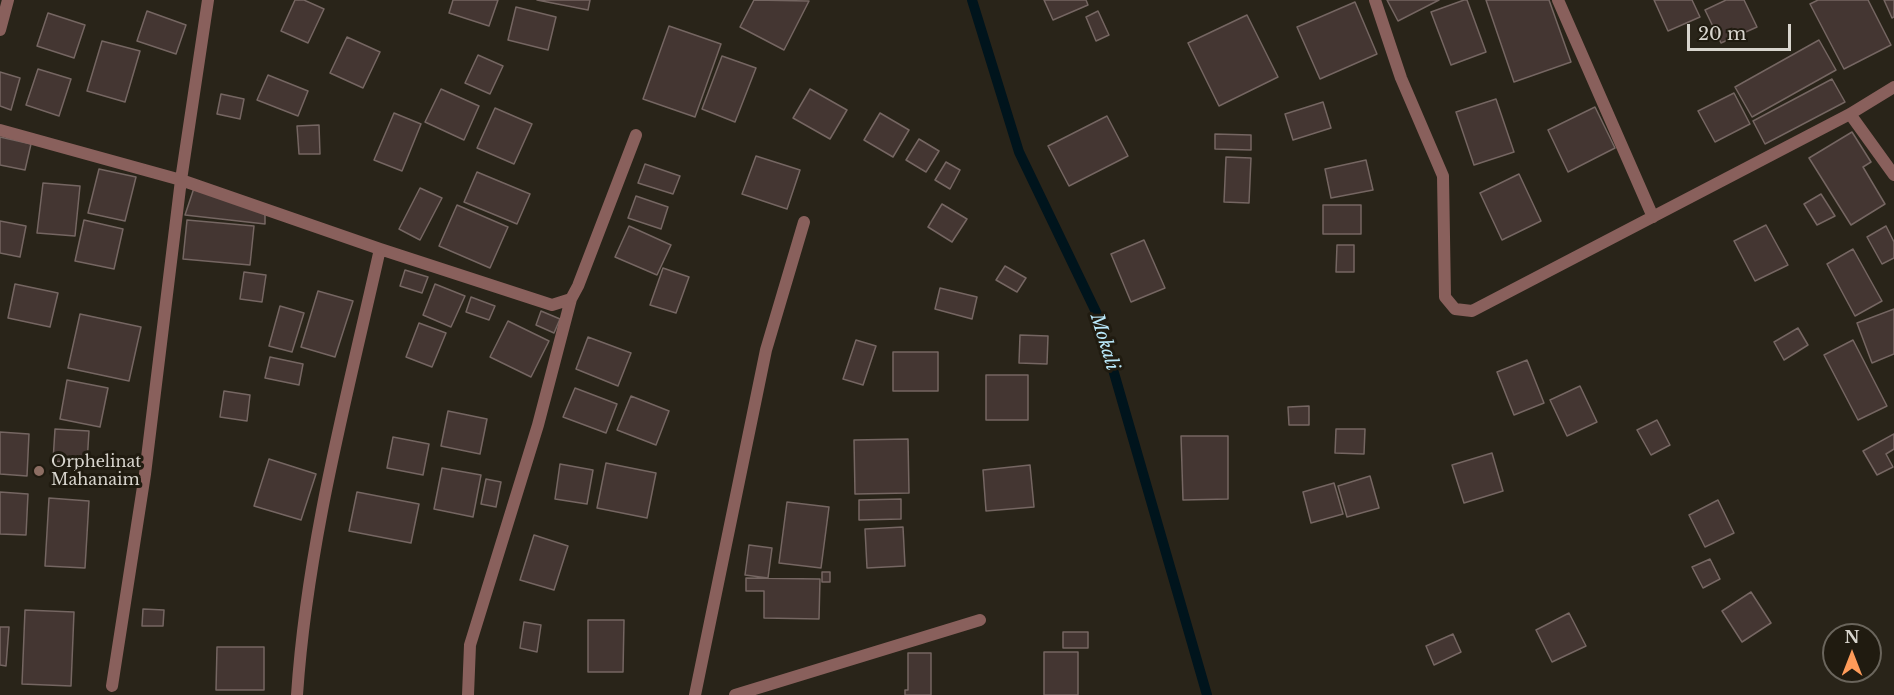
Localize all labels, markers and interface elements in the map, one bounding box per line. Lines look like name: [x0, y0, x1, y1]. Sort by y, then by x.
scale bar: [1690, 12, 1794, 50]
text: 20 m: [1698, 23, 1746, 45]
water label: Mokali: [1085, 311, 1123, 373]
place label: Orphelinat Mahanaim: [51, 452, 141, 490]
marker: Orphelinat Mahanaim: [32, 464, 46, 478]
north arrow: [1822, 623, 1882, 683]
text: N: [1844, 627, 1860, 647]

